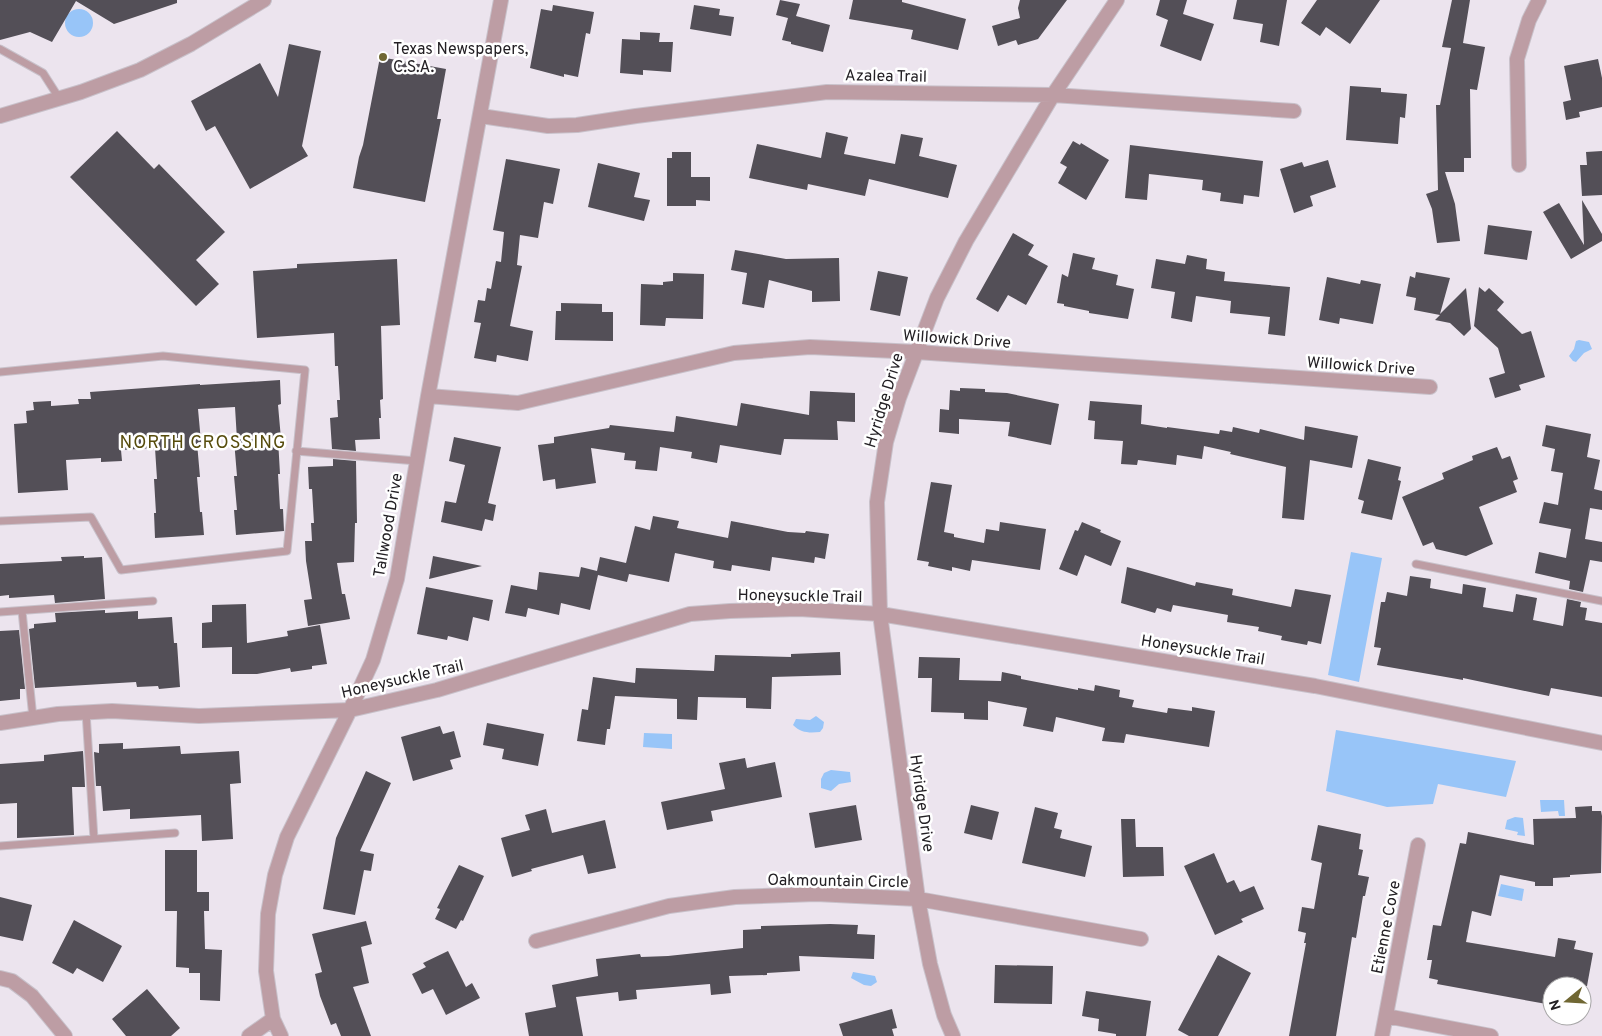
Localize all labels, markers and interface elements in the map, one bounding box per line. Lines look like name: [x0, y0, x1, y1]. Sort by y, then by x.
place label: Texas Newspapers, C.S.A.: [393, 40, 528, 78]
marker: Texas Newspapers, C.S.A.: [377, 51, 389, 63]
street label: Azalea Trail: [845, 66, 927, 88]
street label: Willowick Drive: [902, 326, 1012, 354]
street label: Hyridge Drive: [861, 351, 909, 450]
street label: Willowick Drive: [1306, 353, 1416, 381]
district label: NORTH CROSSING: [120, 432, 286, 455]
street label: Tallwood Drive: [370, 472, 408, 579]
street label: Honeysuckle Trail: [737, 586, 863, 608]
street label: Honeysuckle Trail: [1139, 631, 1266, 671]
street label: Honeysuckle Trail: [339, 656, 466, 704]
street label: Hyridge Drive: [904, 753, 938, 853]
street label: Oakmountain Circle: [767, 871, 909, 893]
street label: Etienne Cove: [1368, 879, 1406, 976]
north arrow: [1542, 976, 1592, 1026]
text: N: [1546, 997, 1566, 1012]

